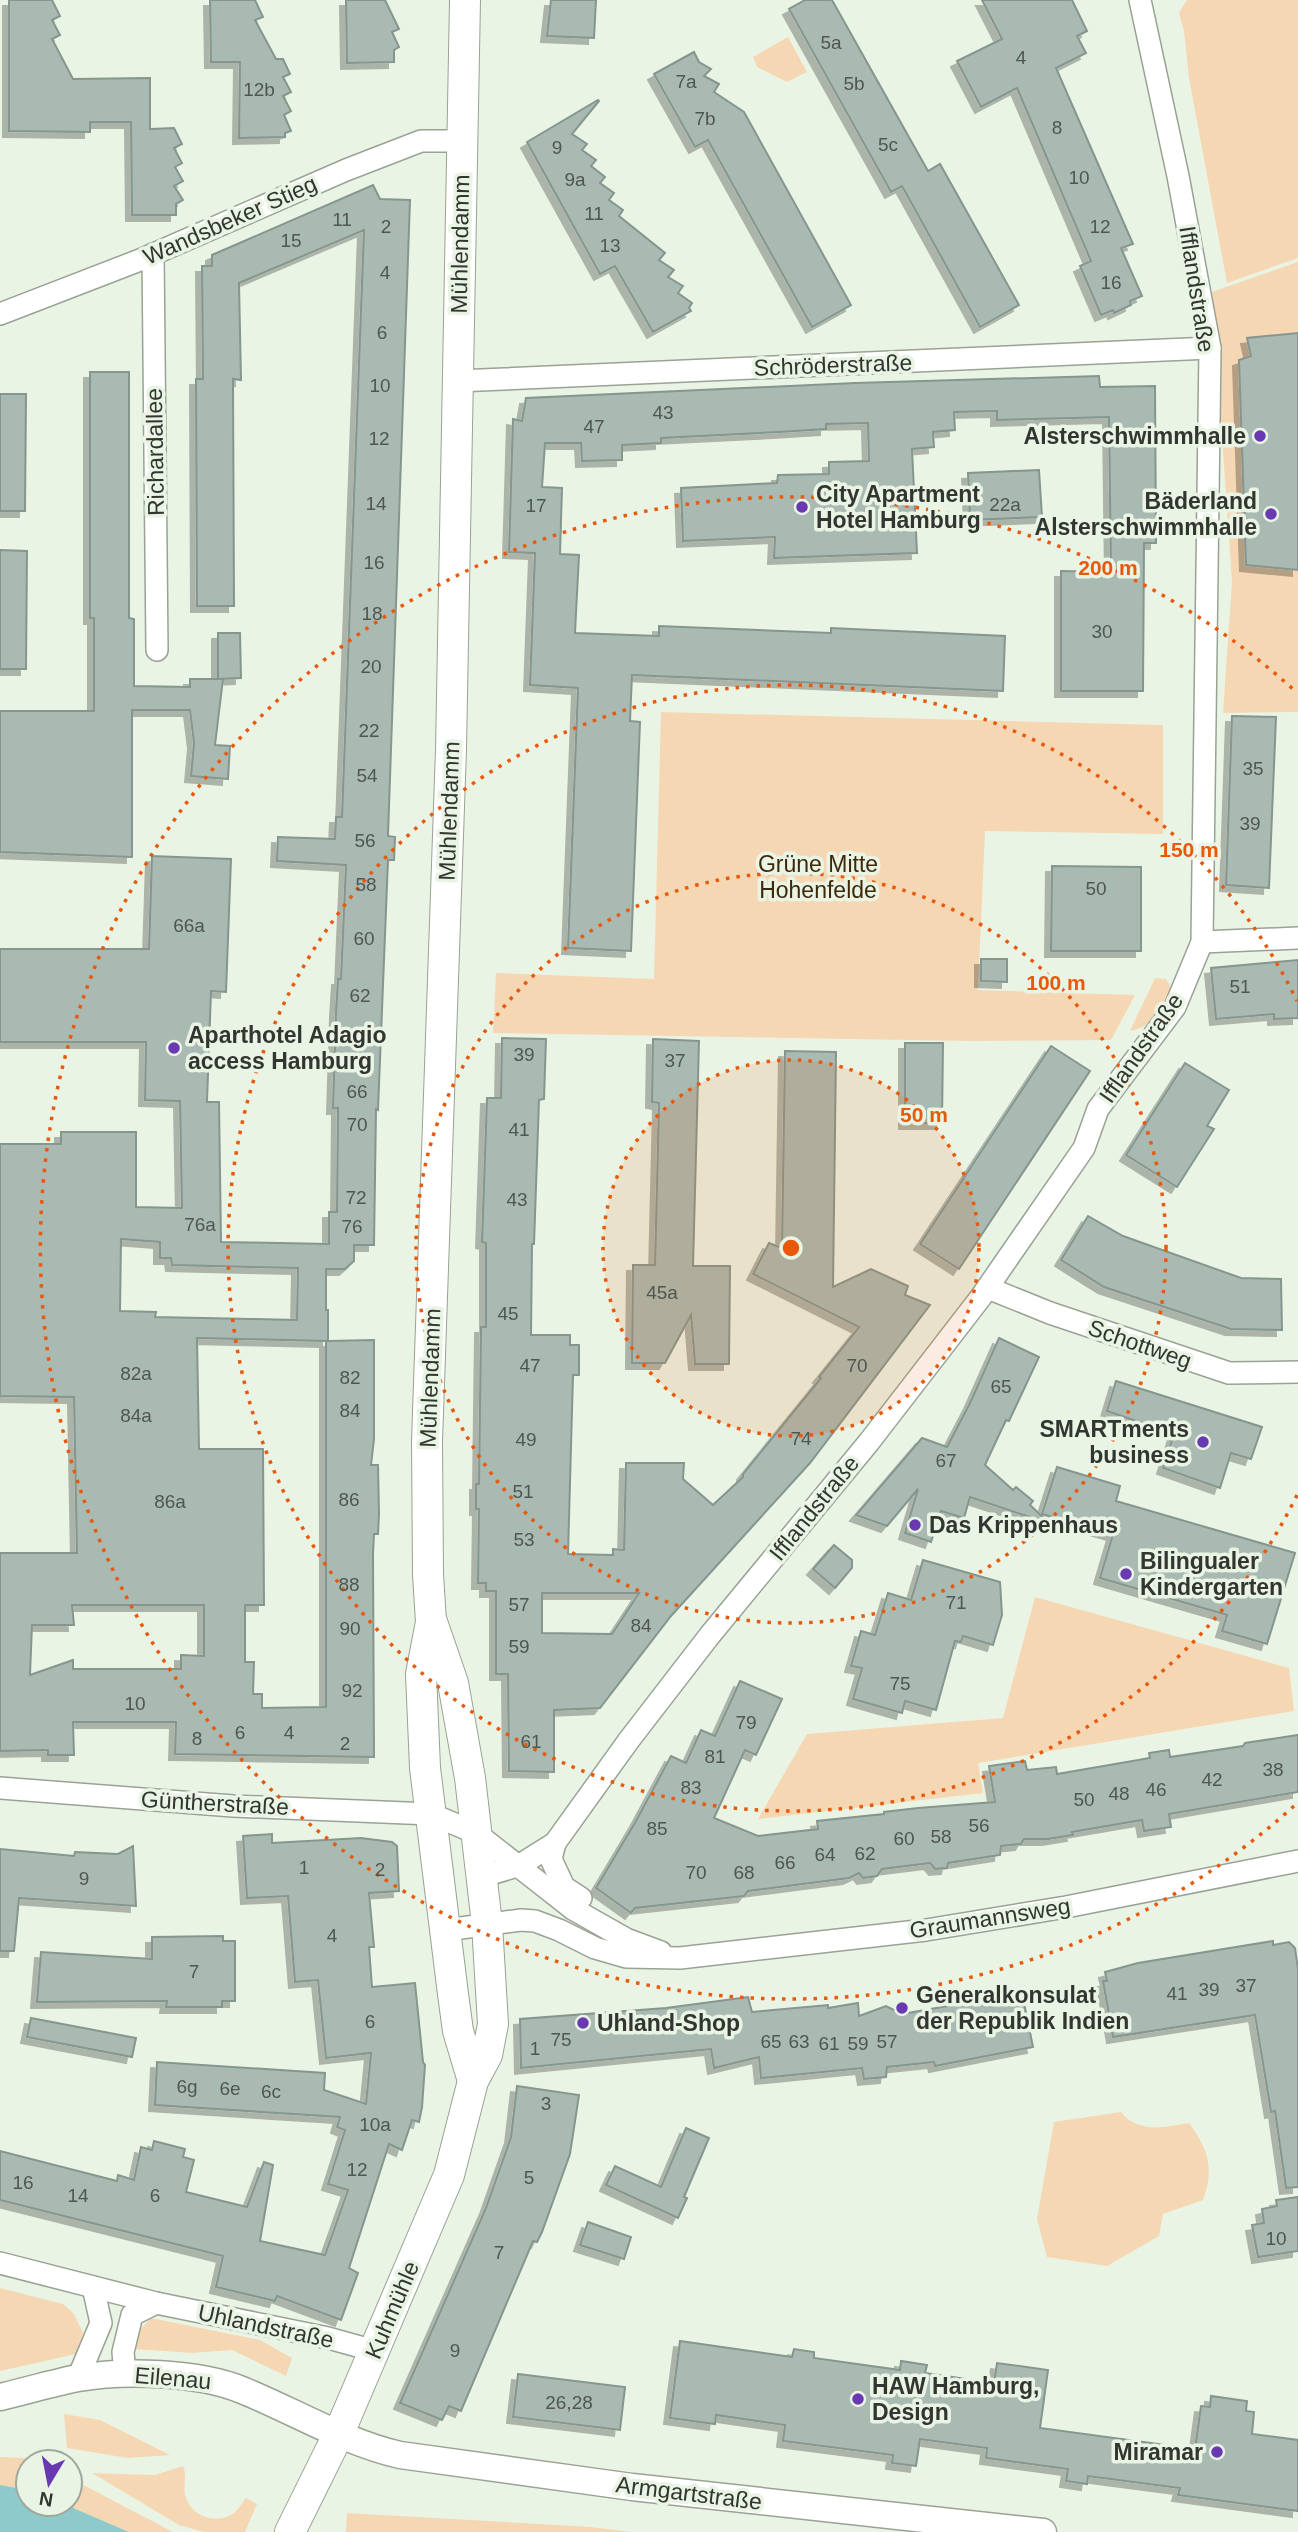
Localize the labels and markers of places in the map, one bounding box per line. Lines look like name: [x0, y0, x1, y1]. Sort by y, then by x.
place label: Alsterschwimmhalle: [1024, 423, 1246, 449]
marker: Alsterschwimmhalle: [1252, 428, 1268, 444]
place label: City Apartment Hotel Hamburg: [816, 481, 981, 533]
place label: Bäderland Alsterschwimmhalle: [1035, 488, 1257, 540]
marker: City Apartment Hotel Hamburg: [794, 499, 810, 515]
marker: Bäderland Alsterschwimmhalle: [1263, 506, 1279, 522]
place label: Aparthotel Adagio access Hamburg: [188, 1022, 386, 1074]
marker: Aparthotel Adagio access Hamburg: [166, 1040, 182, 1056]
centre of rings: [779, 1236, 803, 1260]
place label: SMARTments business: [1039, 1416, 1189, 1468]
marker: SMARTments business: [1195, 1434, 1211, 1450]
place label: Das Krippenhaus: [929, 1512, 1118, 1538]
marker: Das Krippenhaus: [907, 1517, 923, 1533]
place label: Bilingualer Kindergarten: [1140, 1548, 1283, 1600]
marker: Bilingualer Kindergarten: [1118, 1566, 1134, 1582]
place label: Generalkonsulat der Republik Indien: [916, 1982, 1129, 2034]
marker: Generalkonsulat der Republik Indien: [894, 2000, 910, 2016]
place label: Uhland-Shop: [597, 2010, 740, 2036]
marker: Uhland-Shop: [575, 2015, 591, 2031]
place label: HAW Hamburg, Design: [872, 2373, 1039, 2425]
marker: HAW Hamburg, Design: [850, 2391, 866, 2407]
place label: Miramar: [1114, 2439, 1203, 2465]
marker: Miramar: [1209, 2444, 1225, 2460]

